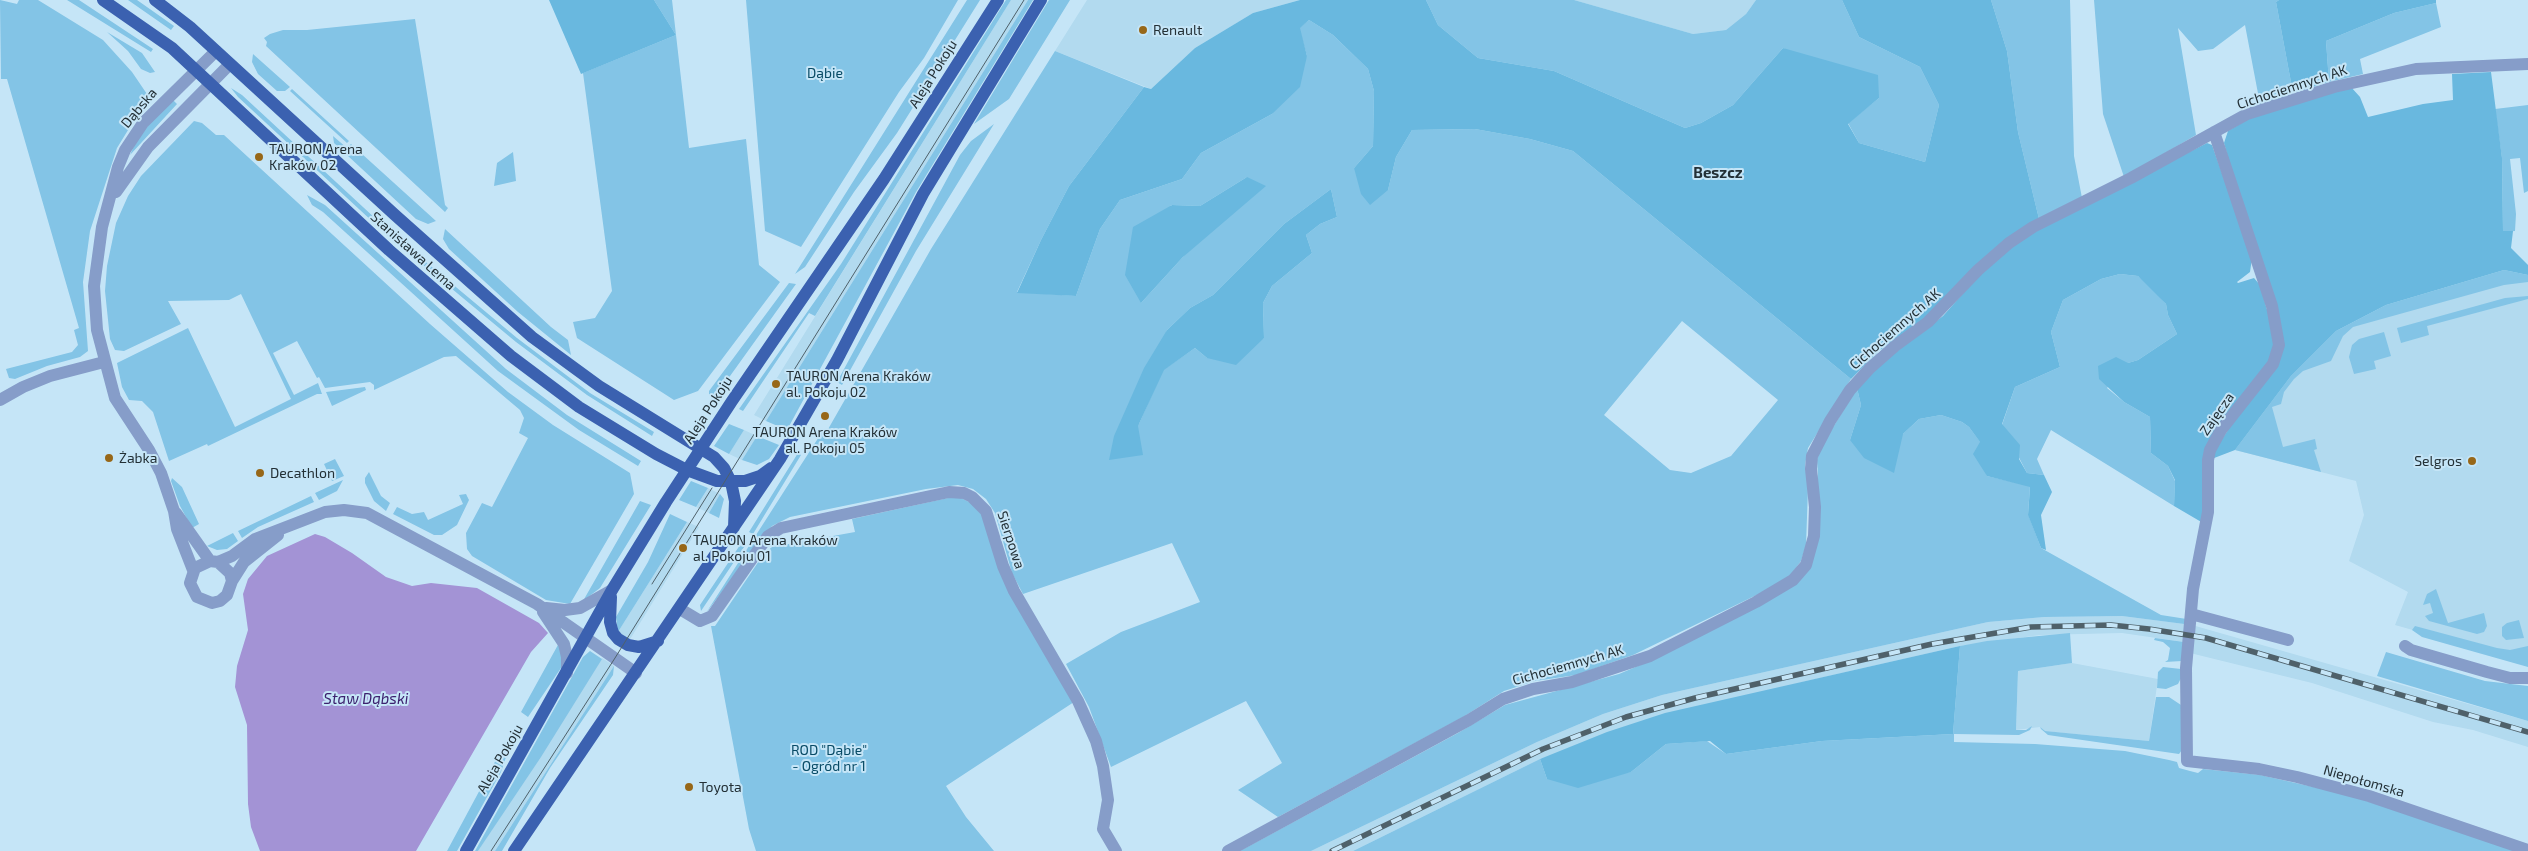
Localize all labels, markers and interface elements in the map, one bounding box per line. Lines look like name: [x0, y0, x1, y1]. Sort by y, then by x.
place label: Renault: [1153, 22, 1202, 38]
marker: Renault: [1137, 24, 1149, 36]
street label: Aleja Pokoju: [905, 37, 961, 111]
street label: Cichociemnych AK: [2235, 61, 2349, 113]
park label: Dąbie: [807, 65, 843, 81]
street label: Dąbska: [117, 85, 161, 131]
place label: TAURON Arena Kraków 02: [269, 141, 363, 174]
marker: TAURON Arena Kraków 02: [253, 151, 265, 163]
district label: Beszcz: [1693, 164, 1743, 182]
street label: Stanisława Lema: [367, 208, 459, 294]
street label: Cichociemnych AK: [1846, 285, 1944, 373]
place label: TAURON Arena Kraków al. Pokoju 02: [786, 368, 931, 401]
street label: Aleja Pokoju: [680, 373, 736, 447]
marker: TAURON Arena Kraków al. Pokoju 02: [770, 378, 782, 390]
street label: Zajęcza: [2196, 389, 2238, 439]
marker: TAURON Arena Kraków al. Pokoju 05: [819, 410, 831, 422]
place label: TAURON Arena Kraków al. Pokoju 05: [753, 424, 897, 457]
place label: Żabka: [119, 450, 157, 466]
marker: Żabka: [103, 452, 115, 464]
place label: Selgros: [2414, 453, 2462, 469]
marker: Selgros: [2466, 455, 2478, 467]
place label: Decathlon: [270, 465, 335, 481]
marker: Decathlon: [254, 467, 266, 479]
street label: Sierpowa: [994, 509, 1028, 571]
place label: TAURON Arena Kraków al. Pokoju 01: [693, 532, 838, 564]
marker: TAURON Arena Kraków al. Pokoju 01: [677, 542, 689, 554]
street label: Cichociemnych AK: [1510, 641, 1626, 689]
water label: Staw Dąbski: [324, 690, 408, 708]
street label: Aleja Pokoju: [473, 721, 527, 797]
park label: ROD "Dąbie" - Ogród nr 1: [791, 742, 867, 774]
street label: Niepołomska: [2321, 761, 2407, 801]
place label: Toyota: [699, 779, 742, 795]
marker: Toyota: [683, 781, 695, 793]

